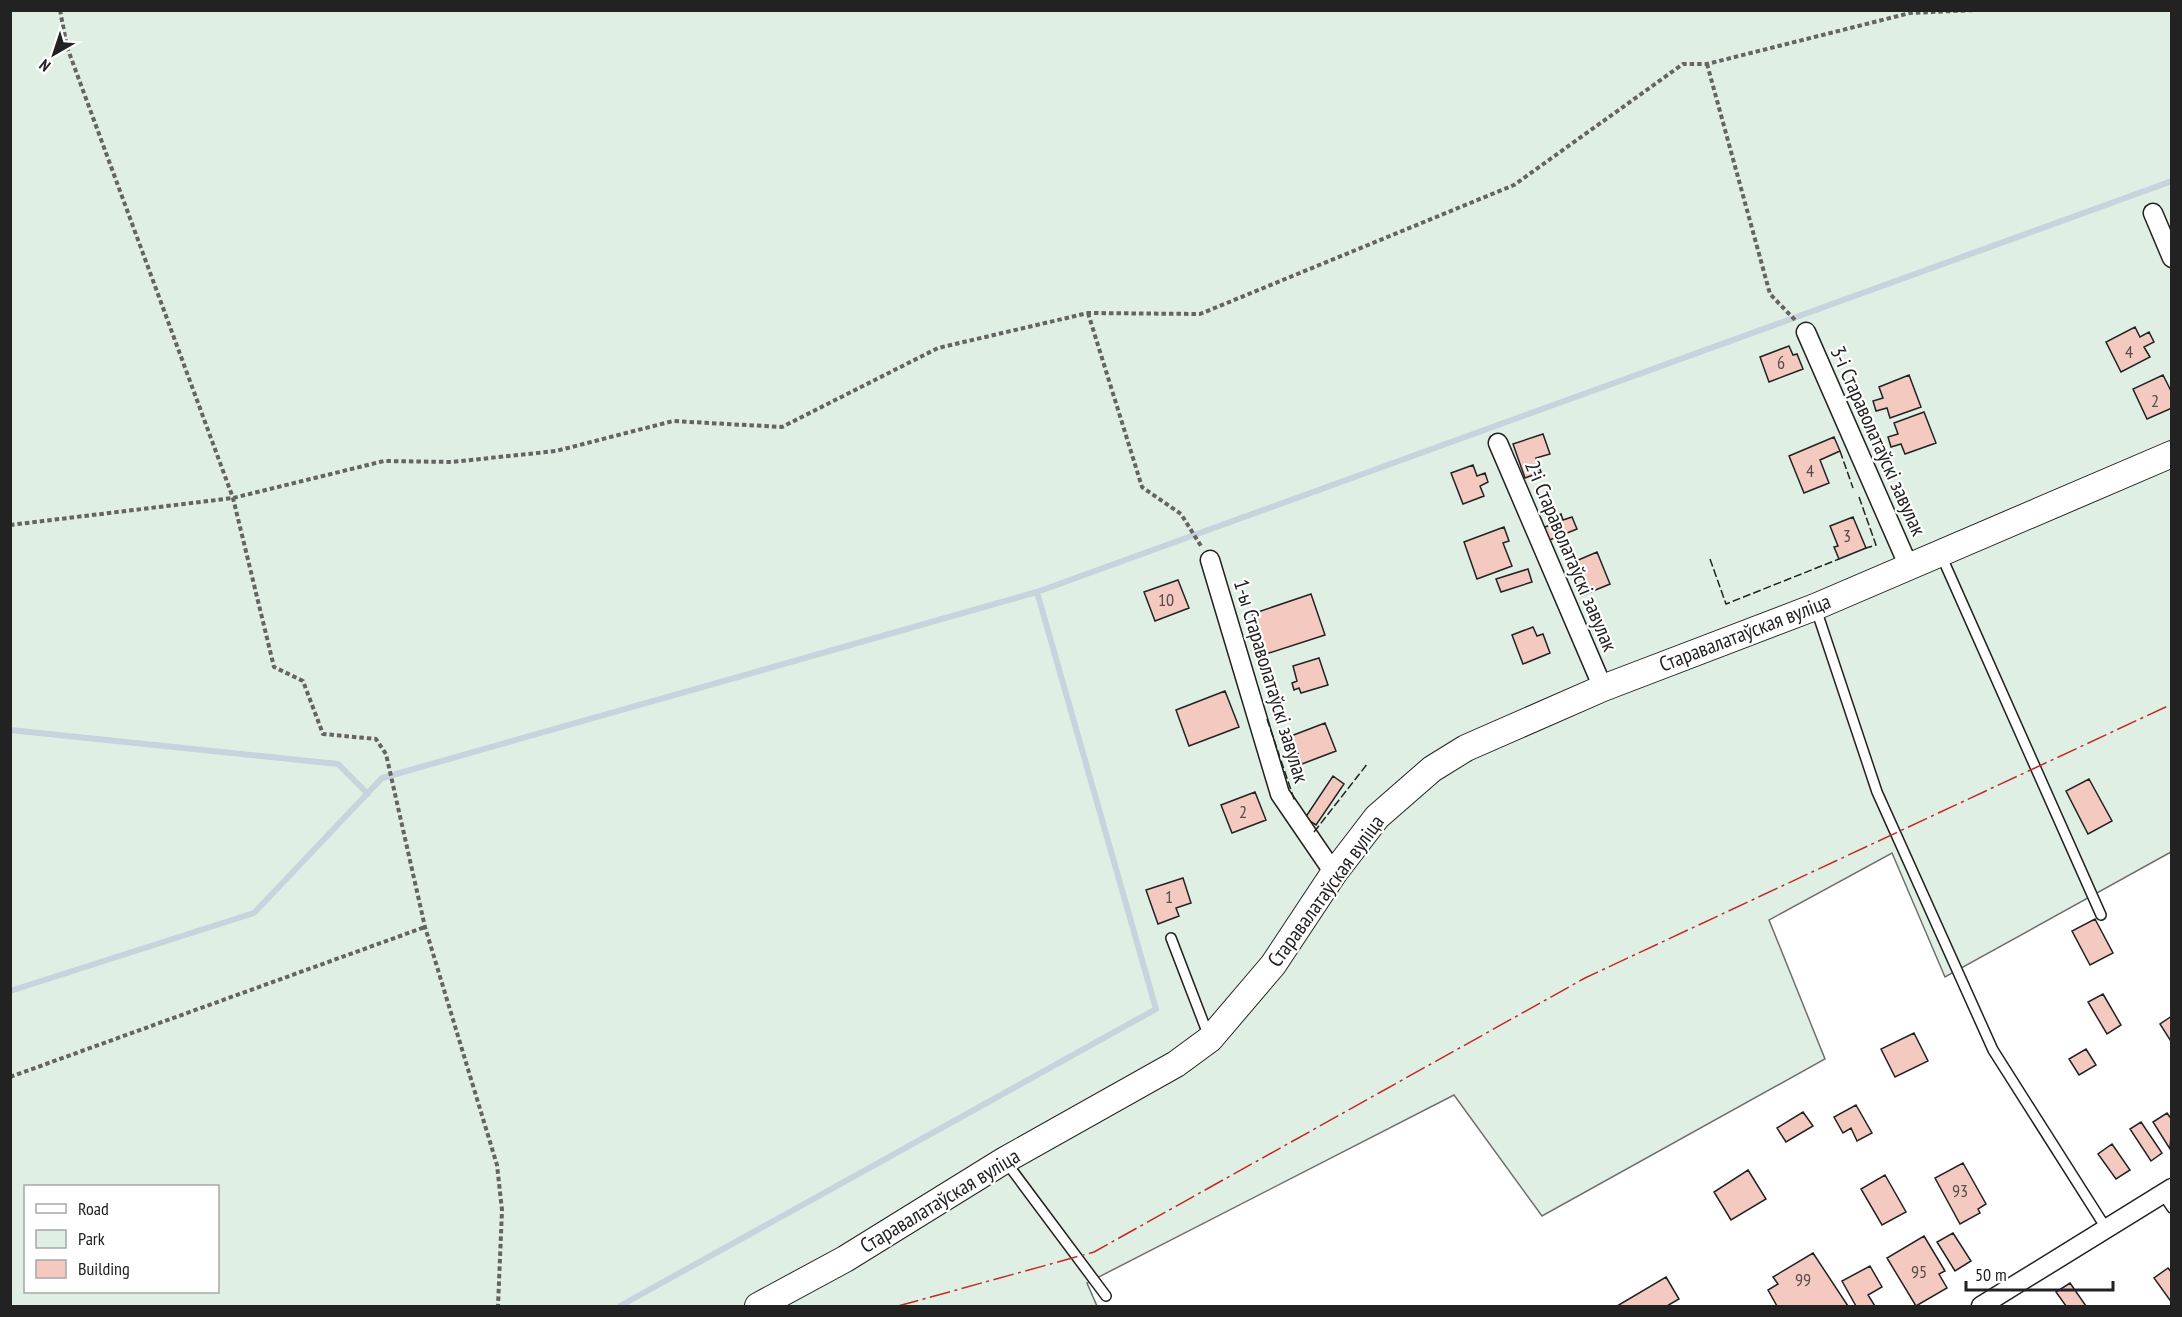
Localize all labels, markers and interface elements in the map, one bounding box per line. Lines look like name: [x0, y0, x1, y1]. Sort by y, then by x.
north arrow: [24, 24, 84, 84]
text: N: [35, 55, 54, 76]
house number: 4: [2125, 340, 2133, 363]
street label: 3-і Стараволатаўскі завулак: [1825, 342, 1931, 540]
house number: 6: [1777, 351, 1785, 374]
house number: 2: [2151, 389, 2159, 412]
street label: 2-і Стараволатаўскі завулак: [1519, 456, 1624, 655]
house number: 4: [1806, 459, 1814, 482]
house number: 3: [1843, 525, 1851, 547]
street label: 1-ы Стараволатаўскі завулак: [1228, 576, 1315, 786]
street label: Старавалатаўская вуліца: [1655, 587, 1834, 678]
house number: 10: [1158, 588, 1174, 611]
house number: 2: [1239, 800, 1247, 823]
street label: Старавалатаўская вуліца: [1261, 809, 1390, 972]
house number: 1: [1165, 885, 1173, 908]
street label: Старавалатаўская вуліца: [855, 1142, 1024, 1259]
house number: 93: [1952, 1179, 1968, 1202]
legend: [24, 1185, 219, 1293]
text: Road: [78, 1197, 109, 1220]
text: Park: [78, 1227, 105, 1250]
scale bar: [1966, 1254, 2113, 1292]
text: Building: [78, 1257, 130, 1280]
house number: 95: [1911, 1260, 1927, 1283]
text: 50 m: [1975, 1263, 2007, 1286]
house number: 99: [1795, 1268, 1811, 1291]

